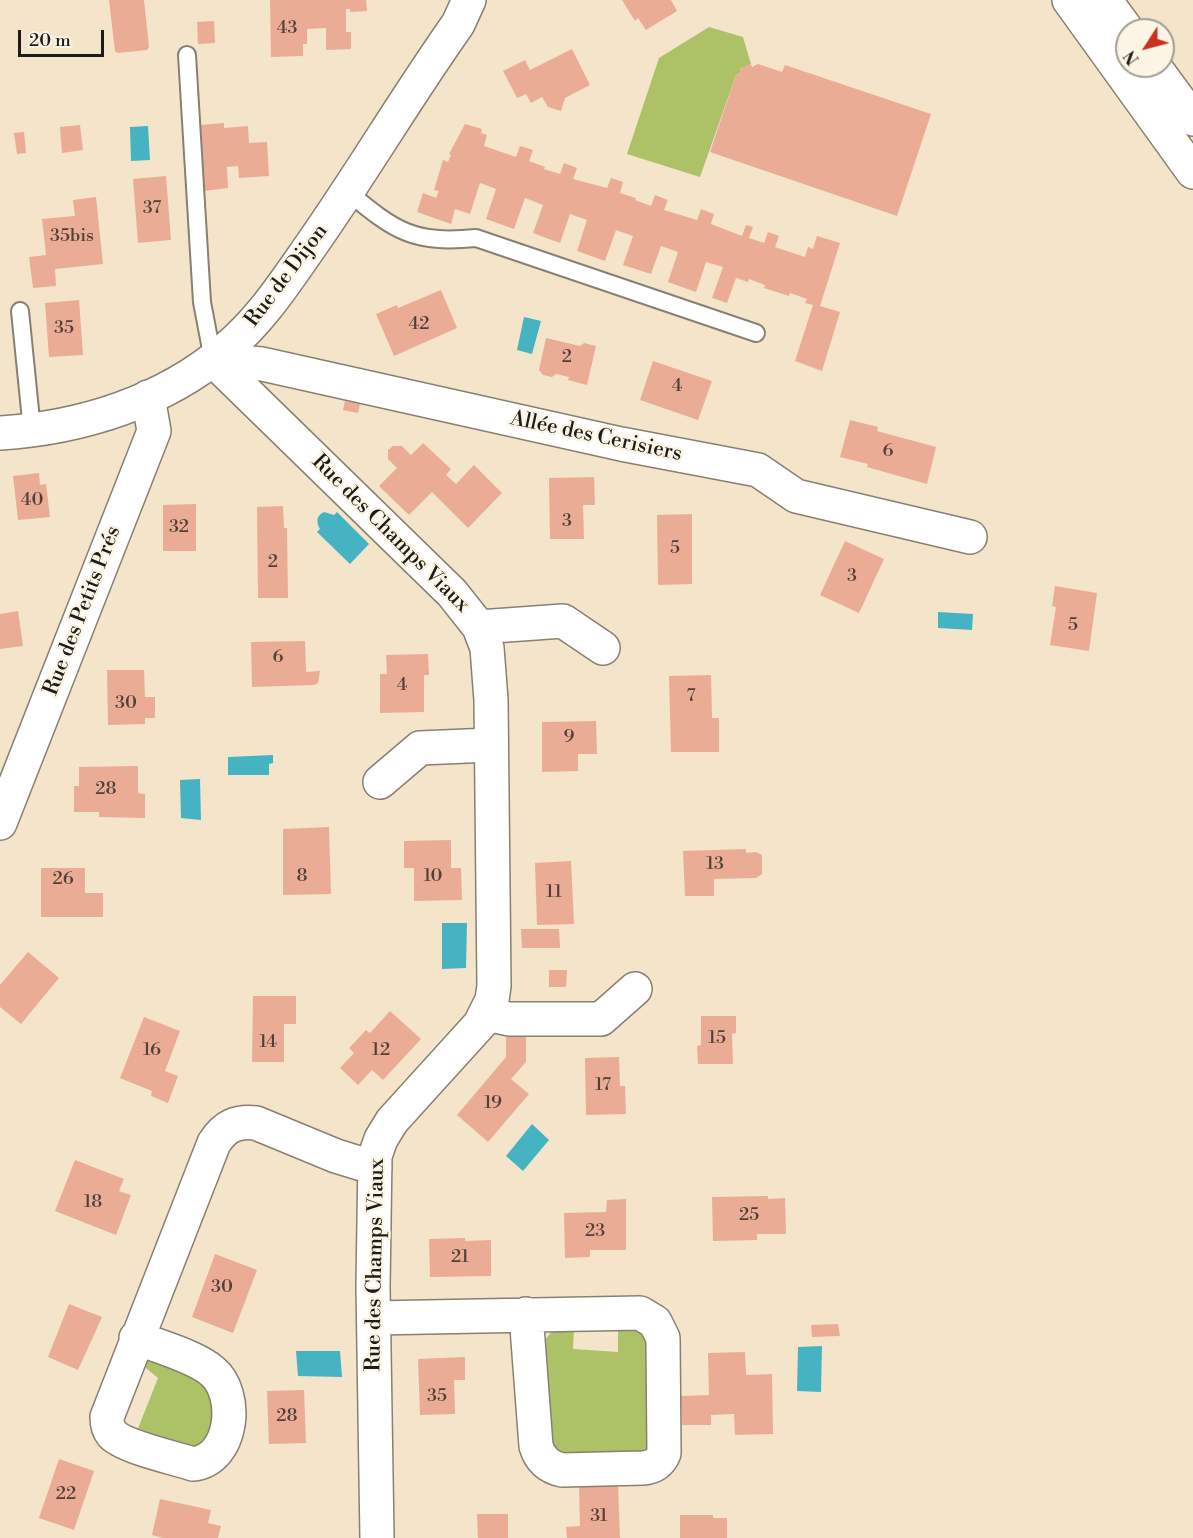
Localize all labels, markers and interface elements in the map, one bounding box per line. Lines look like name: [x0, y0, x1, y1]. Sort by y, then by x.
scale bar: [21, 18, 106, 56]
house number: 43: [277, 18, 297, 40]
north arrow: [1115, 18, 1175, 78]
text: 20 m: [29, 29, 71, 52]
text: N: [1120, 46, 1144, 68]
house number: 37: [143, 198, 161, 220]
street label: Rue de Dijon: [240, 220, 334, 332]
house number: 35bis: [50, 226, 94, 248]
house number: 42: [409, 314, 429, 336]
house number: 35: [54, 318, 74, 340]
house number: 2: [562, 347, 572, 369]
house number: 4: [672, 376, 682, 398]
street label: Allée des Cerisiers: [508, 406, 684, 468]
house number: 6: [883, 441, 893, 463]
street label: Rue des Champs Viaux: [306, 450, 474, 618]
house number: 40: [21, 490, 43, 512]
house number: 3: [562, 511, 572, 533]
house number: 32: [169, 517, 189, 539]
street label: Rue des Petits Prés: [39, 523, 127, 699]
house number: 5: [670, 538, 680, 560]
house number: 2: [268, 552, 278, 574]
house number: 3: [847, 566, 857, 588]
house number: 5: [1068, 615, 1078, 637]
house number: 6: [273, 647, 283, 669]
house number: 4: [397, 675, 407, 697]
house number: 7: [686, 686, 696, 708]
house number: 30: [115, 693, 137, 715]
house number: 9: [564, 727, 574, 749]
house number: 28: [95, 779, 117, 801]
house number: 13: [706, 854, 724, 876]
house number: 8: [296, 866, 308, 888]
house number: 10: [423, 866, 443, 888]
house number: 26: [52, 869, 74, 891]
house number: 11: [546, 882, 562, 904]
house number: 15: [708, 1028, 726, 1050]
house number: 14: [259, 1032, 277, 1054]
house number: 16: [143, 1040, 161, 1062]
house number: 12: [372, 1040, 390, 1062]
house number: 17: [595, 1075, 611, 1097]
house number: 19: [484, 1093, 502, 1115]
street label: Rue des Champs Viaux: [362, 1158, 390, 1372]
house number: 18: [84, 1192, 102, 1214]
house number: 25: [739, 1205, 759, 1227]
house number: 23: [585, 1221, 605, 1243]
house number: 21: [451, 1247, 469, 1269]
house number: 30: [211, 1277, 233, 1299]
house number: 35: [427, 1386, 447, 1408]
house number: 28: [276, 1406, 298, 1428]
house number: 22: [56, 1484, 76, 1506]
house number: 31: [590, 1506, 608, 1528]

